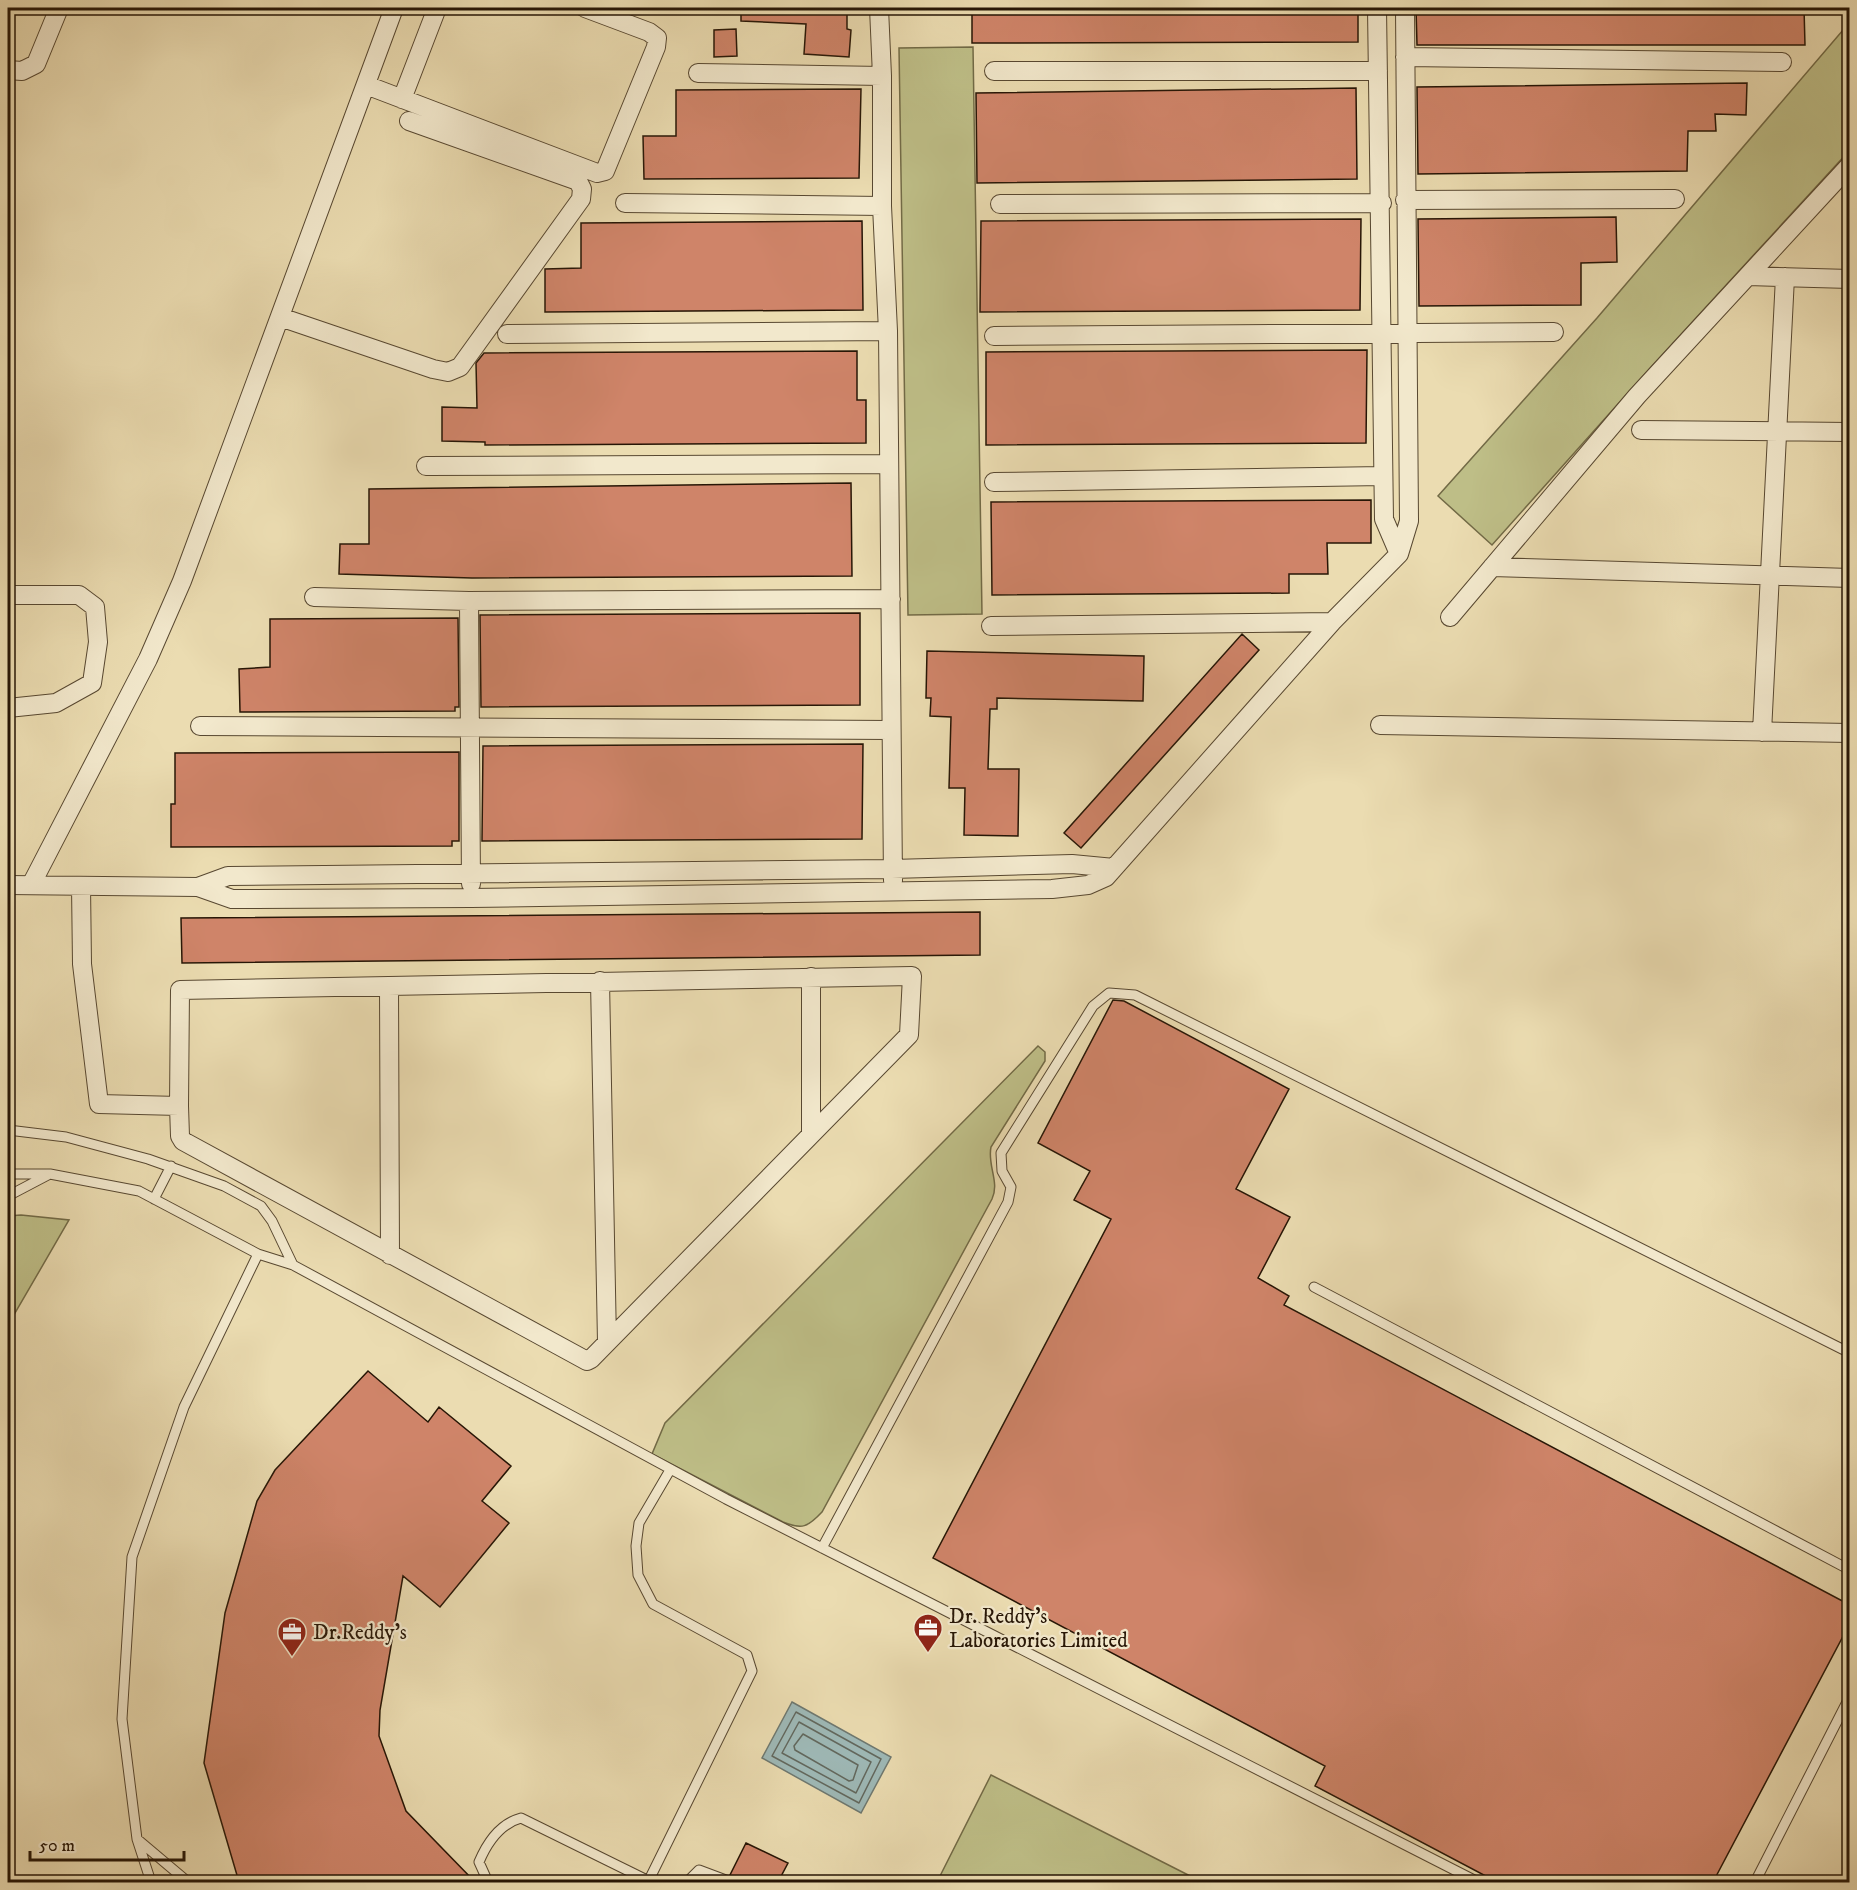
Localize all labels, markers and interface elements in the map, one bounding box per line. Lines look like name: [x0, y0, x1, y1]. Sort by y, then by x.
place label: Dr. Reddy's Laboratories Limited: [949, 1604, 1128, 1654]
office icon: Dr. Reddy's Laboratories Limited: [912, 1612, 944, 1654]
office icon: Dr.Reddy's: [276, 1616, 308, 1658]
place label: Dr.Reddy's: [313, 1620, 407, 1646]
scale bar: [30, 1824, 184, 1862]
text: 50 m: [39, 1835, 75, 1857]

